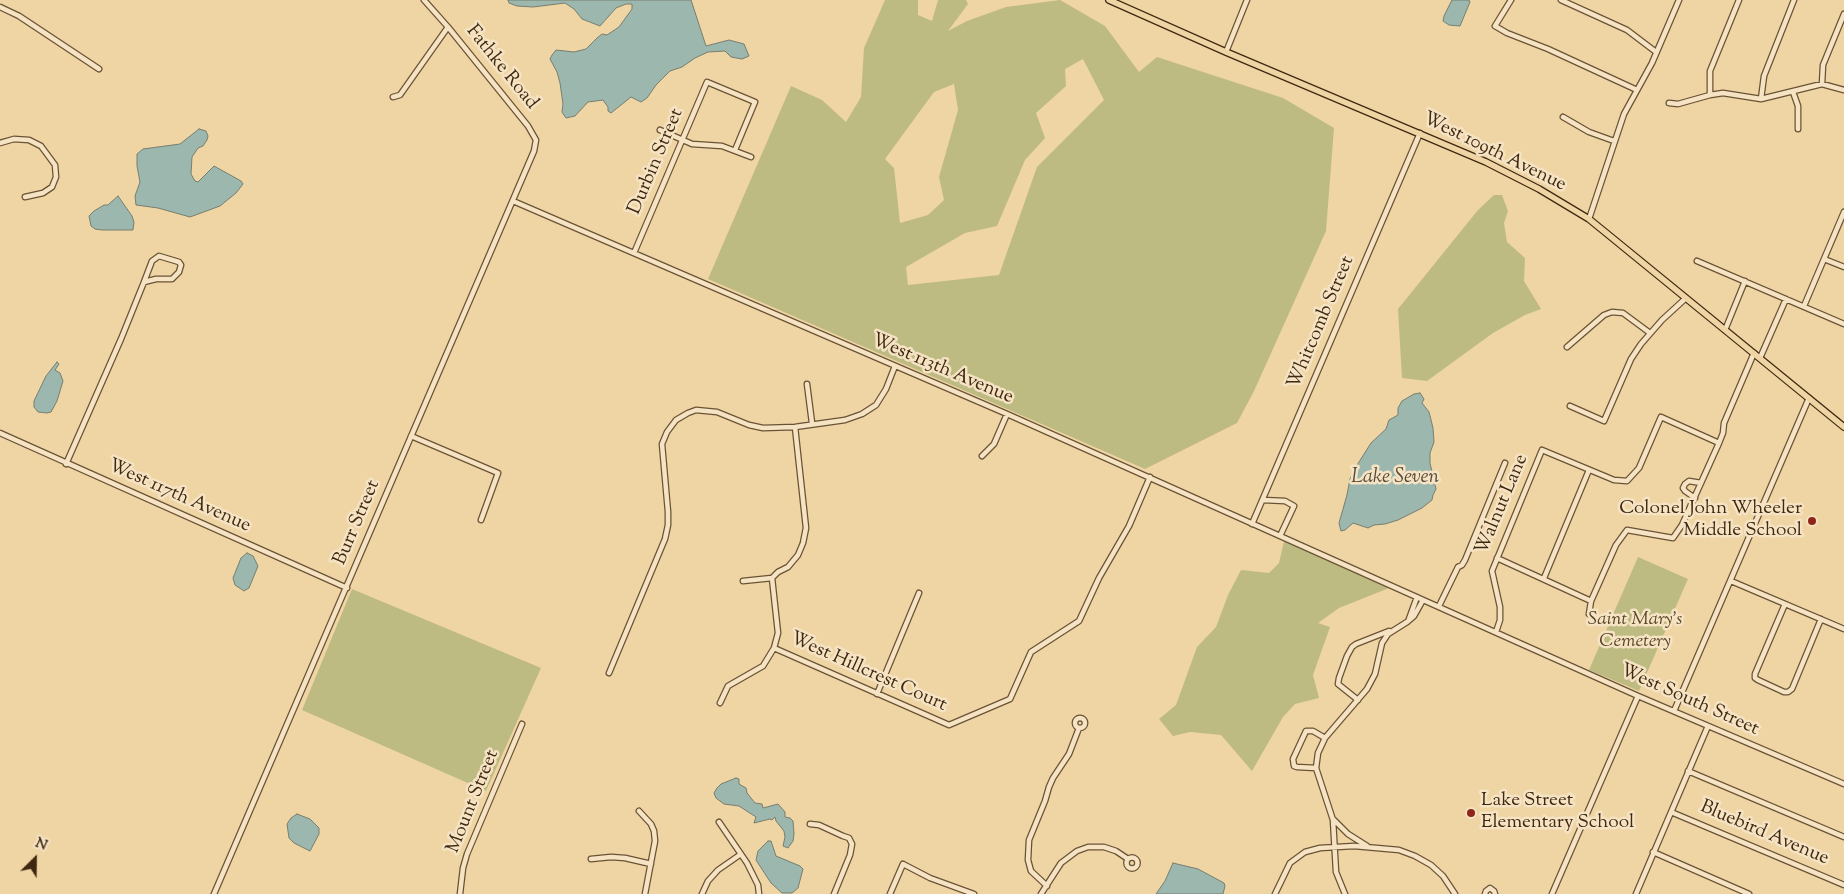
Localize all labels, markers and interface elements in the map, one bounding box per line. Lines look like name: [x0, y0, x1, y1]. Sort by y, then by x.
street label: Fathke Road: [460, 21, 542, 115]
street label: Durbin Street: [624, 106, 690, 218]
street label: West 109th Avenue: [1419, 108, 1569, 198]
street label: Whitcomb Street: [1284, 253, 1360, 393]
street label: West 113th Avenue: [868, 330, 1016, 410]
street label: Walnut Lane: [1472, 451, 1534, 559]
street label: West 117th Avenue: [104, 455, 254, 539]
water label: Lake Seven: [1351, 467, 1439, 491]
street label: Burr Street: [330, 477, 386, 569]
place label: Colonel John Wheeler Middle School: [1619, 499, 1802, 543]
marker: Colonel John Wheeler Middle School: [1806, 515, 1818, 527]
park label: Saint Mary's Cemetery: [1588, 610, 1682, 654]
street label: West Hillcrest Court: [786, 628, 950, 718]
street label: West South Street: [1616, 660, 1762, 742]
street label: Mount Street: [443, 747, 505, 857]
place label: Lake Street Elementary School: [1481, 791, 1634, 835]
street label: Bluebird Avenue: [1696, 797, 1832, 871]
marker: Lake Street Elementary School: [1465, 807, 1477, 819]
north arrow: [10, 834, 60, 884]
text: N: [32, 834, 50, 857]

